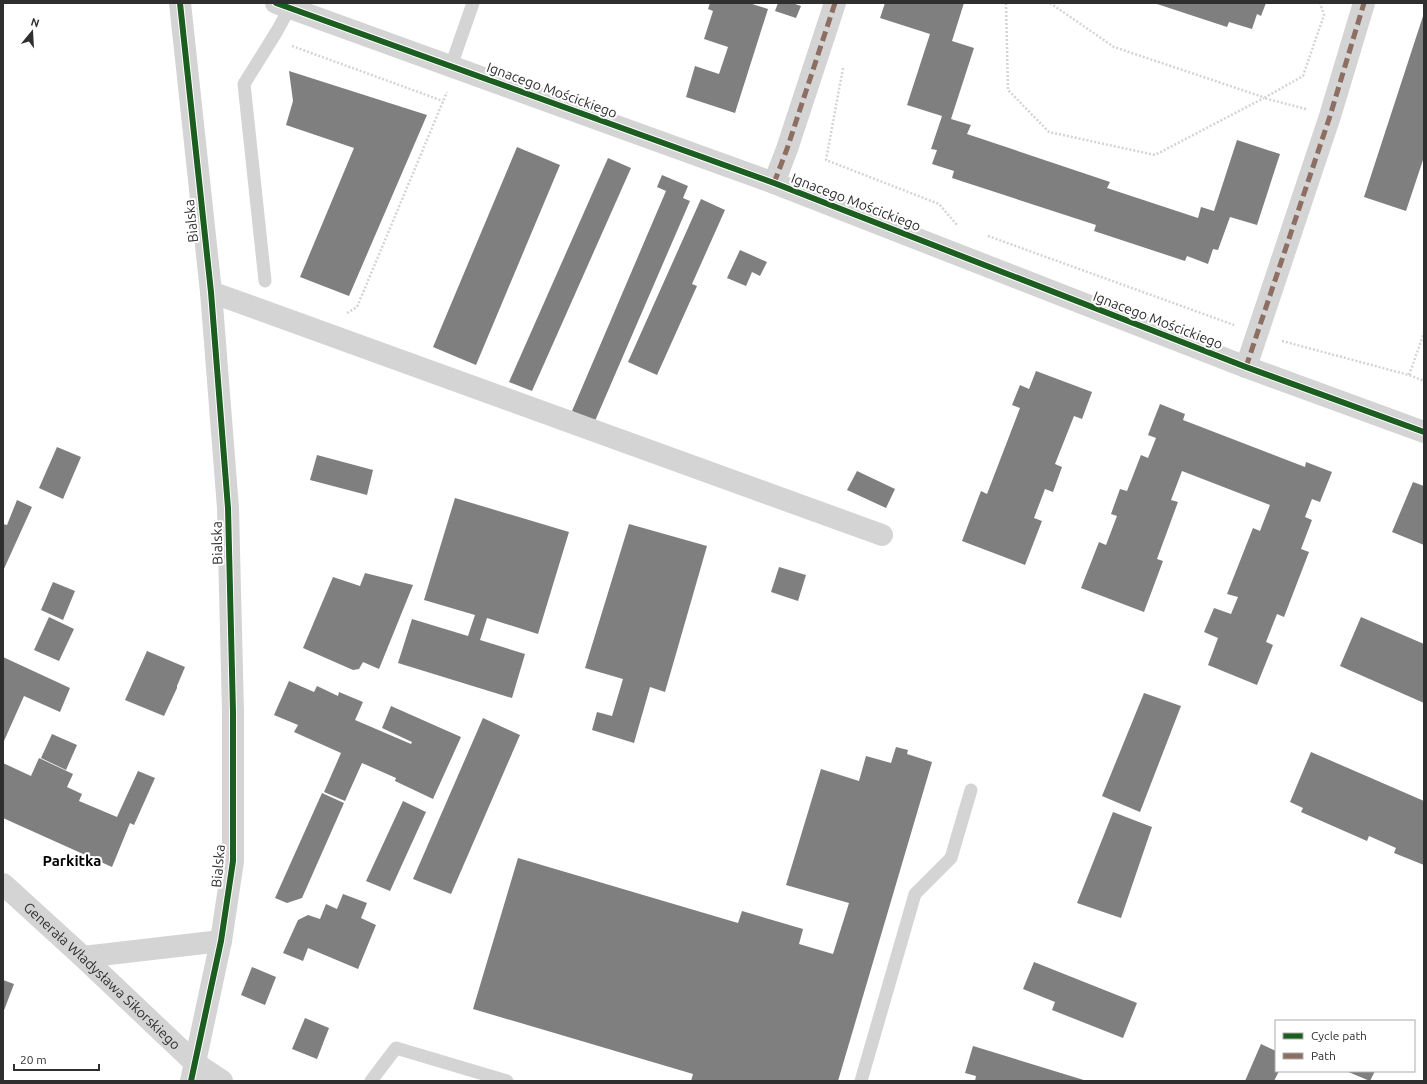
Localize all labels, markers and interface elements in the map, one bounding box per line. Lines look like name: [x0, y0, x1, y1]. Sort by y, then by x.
north arrow: [12, 12, 52, 52]
text: N: [29, 16, 41, 29]
street label: Ignacego Mościckiego: [485, 59, 619, 121]
street label: Ignacego Mościckiego: [789, 170, 923, 234]
street label: Bialska: [181, 199, 201, 243]
street label: Ignacego Mościckiego: [1091, 288, 1225, 352]
street label: Bialska: [209, 521, 225, 565]
street label: Bialska: [208, 844, 228, 888]
district label: Parkitka: [42, 852, 102, 869]
street label: Generała Władysława Sikorskiego: [20, 899, 184, 1053]
legend: [1275, 1020, 1415, 1072]
text: Cycle path: [1311, 1029, 1367, 1042]
scale bar: [14, 1046, 99, 1072]
text: Path: [1311, 1049, 1336, 1062]
text: 20 m: [20, 1053, 47, 1066]

